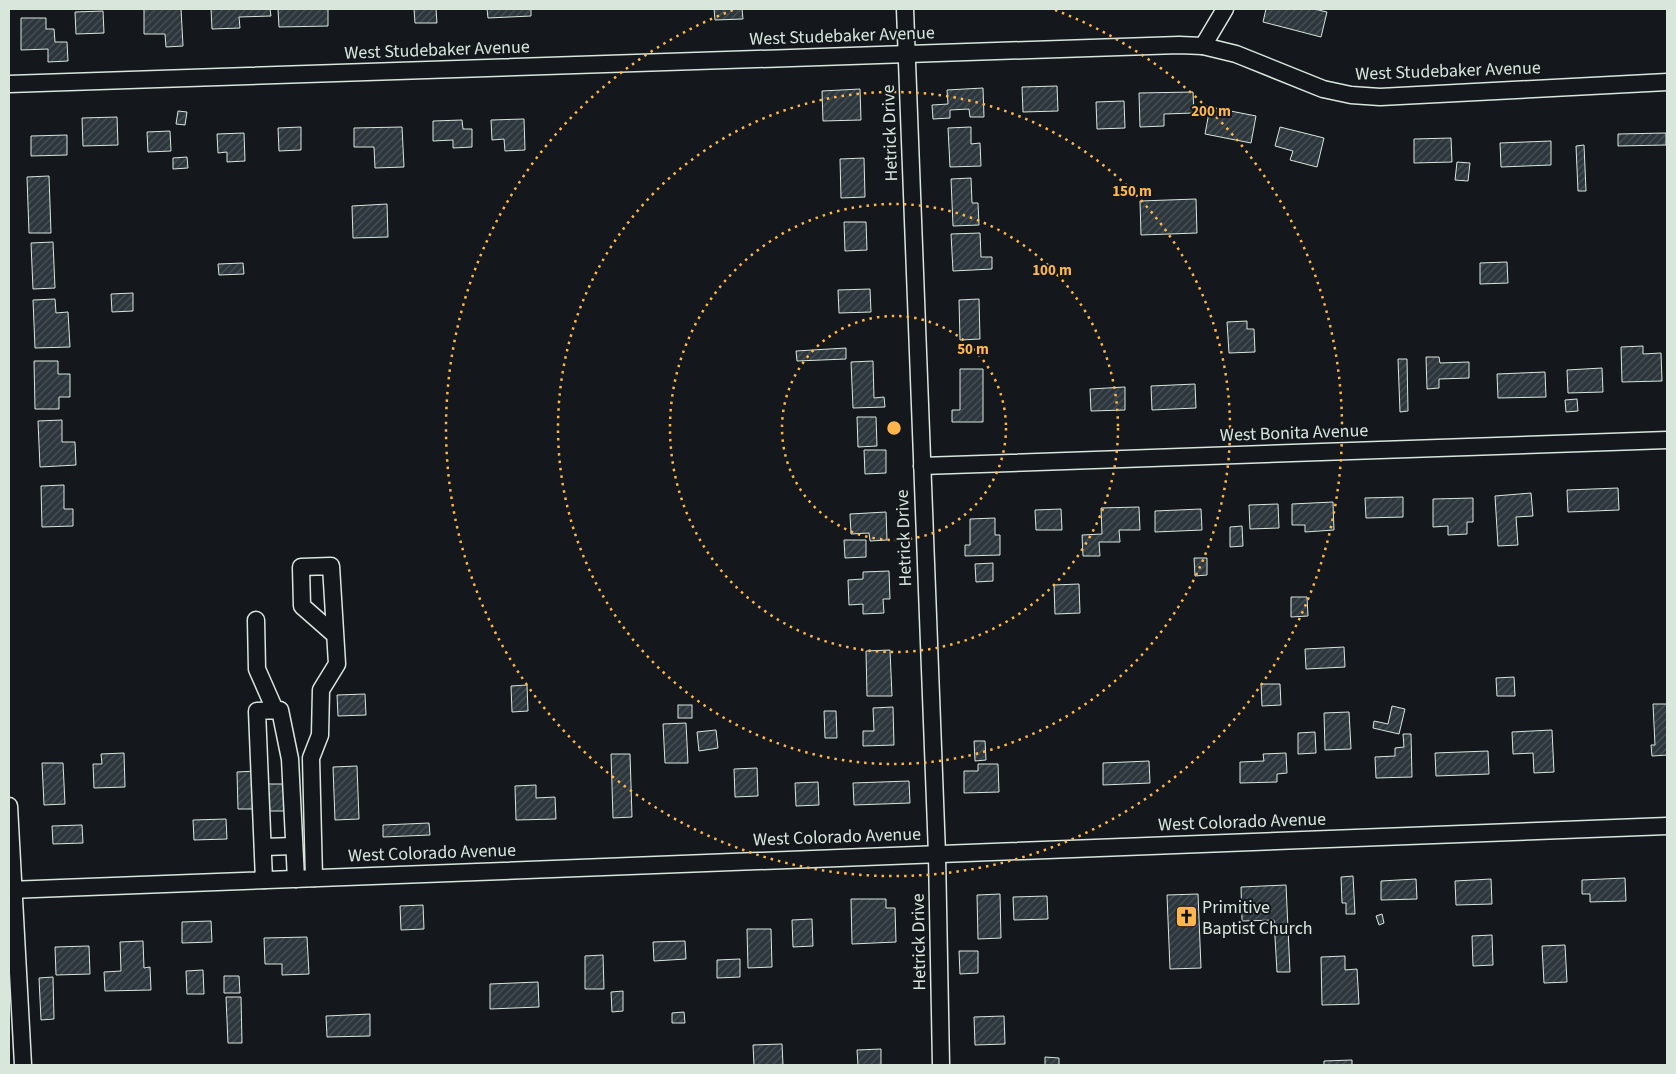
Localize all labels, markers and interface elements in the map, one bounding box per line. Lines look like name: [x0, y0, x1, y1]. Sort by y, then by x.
street label: West Studebaker Avenue: [749, 20, 935, 52]
street label: West Studebaker Avenue: [344, 34, 530, 66]
street label: West Studebaker Avenue: [1355, 55, 1541, 87]
street label: Hetrick Drive: [876, 84, 904, 182]
text: 200 m: [1191, 101, 1231, 122]
text: 150 m: [1112, 181, 1152, 202]
text: 100 m: [1032, 260, 1072, 281]
text: 50 m: [957, 339, 989, 360]
street label: West Bonita Avenue: [1219, 418, 1369, 448]
centre of rings: [885, 419, 903, 437]
street label: Hetrick Drive: [890, 489, 918, 587]
street label: West Colorado Avenue: [1158, 807, 1326, 837]
street label: West Colorado Avenue: [753, 822, 921, 852]
street label: West Colorado Avenue: [348, 838, 516, 868]
street label: Hetrick Drive: [906, 893, 932, 991]
place label: Primitive Baptist Church: [1202, 895, 1313, 941]
church icon: Primitive Baptist Church: [1174, 905, 1198, 929]

